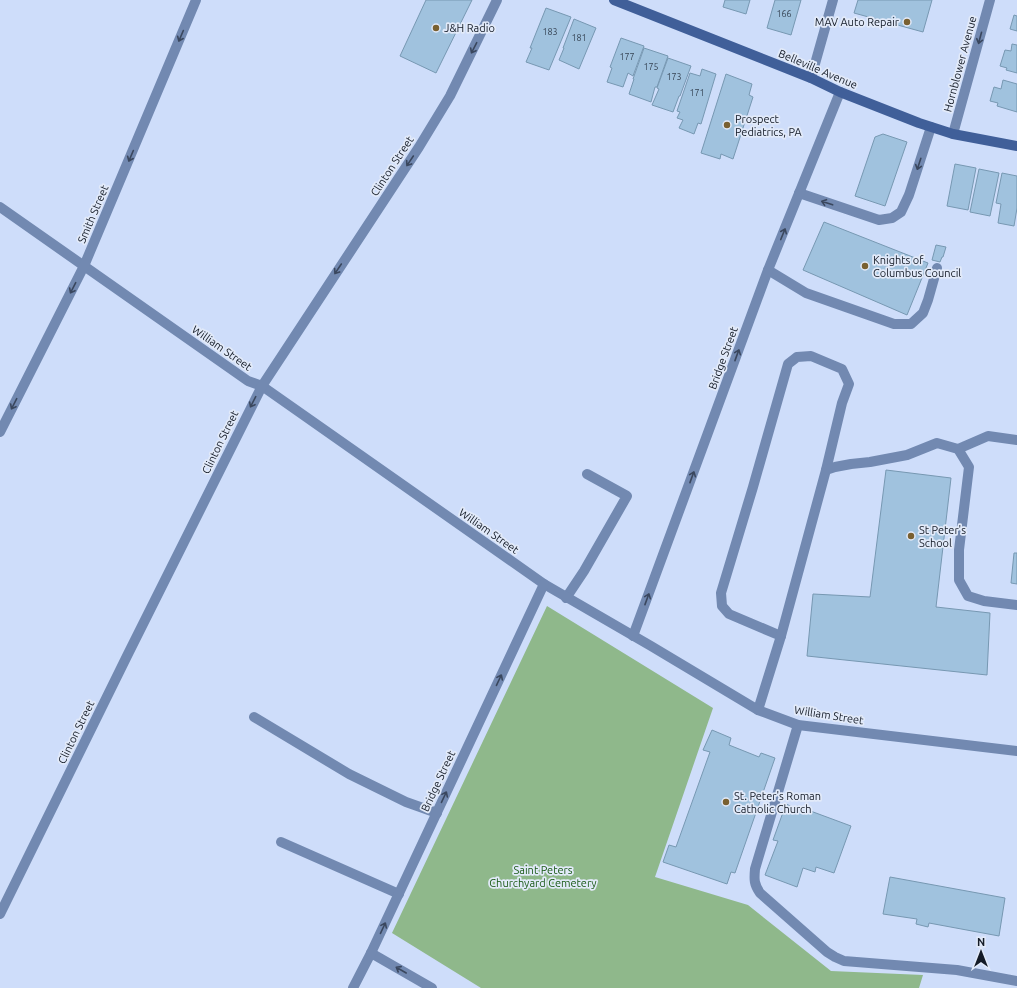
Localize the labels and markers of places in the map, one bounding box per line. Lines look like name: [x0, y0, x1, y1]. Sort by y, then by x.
place label: MAV Auto Repair: [815, 16, 900, 28]
marker: MAV Auto Repair: [902, 17, 912, 27]
place label: J&H Radio: [444, 22, 495, 34]
marker: J&H Radio: [431, 23, 441, 33]
place label: Prospect Pediatrics, PA: [735, 113, 803, 138]
marker: Prospect Pediatrics, PA: [722, 120, 732, 130]
place label: Knights of Columbus Council: [873, 254, 961, 279]
marker: Knights of Columbus Council: [860, 261, 870, 271]
place label: St Peter's School: [919, 524, 966, 549]
marker: St Peter's School: [906, 531, 916, 541]
place label: St. Peter's Roman Catholic Church: [734, 790, 821, 815]
marker: St. Peter's Roman Catholic Church: [721, 797, 731, 807]

